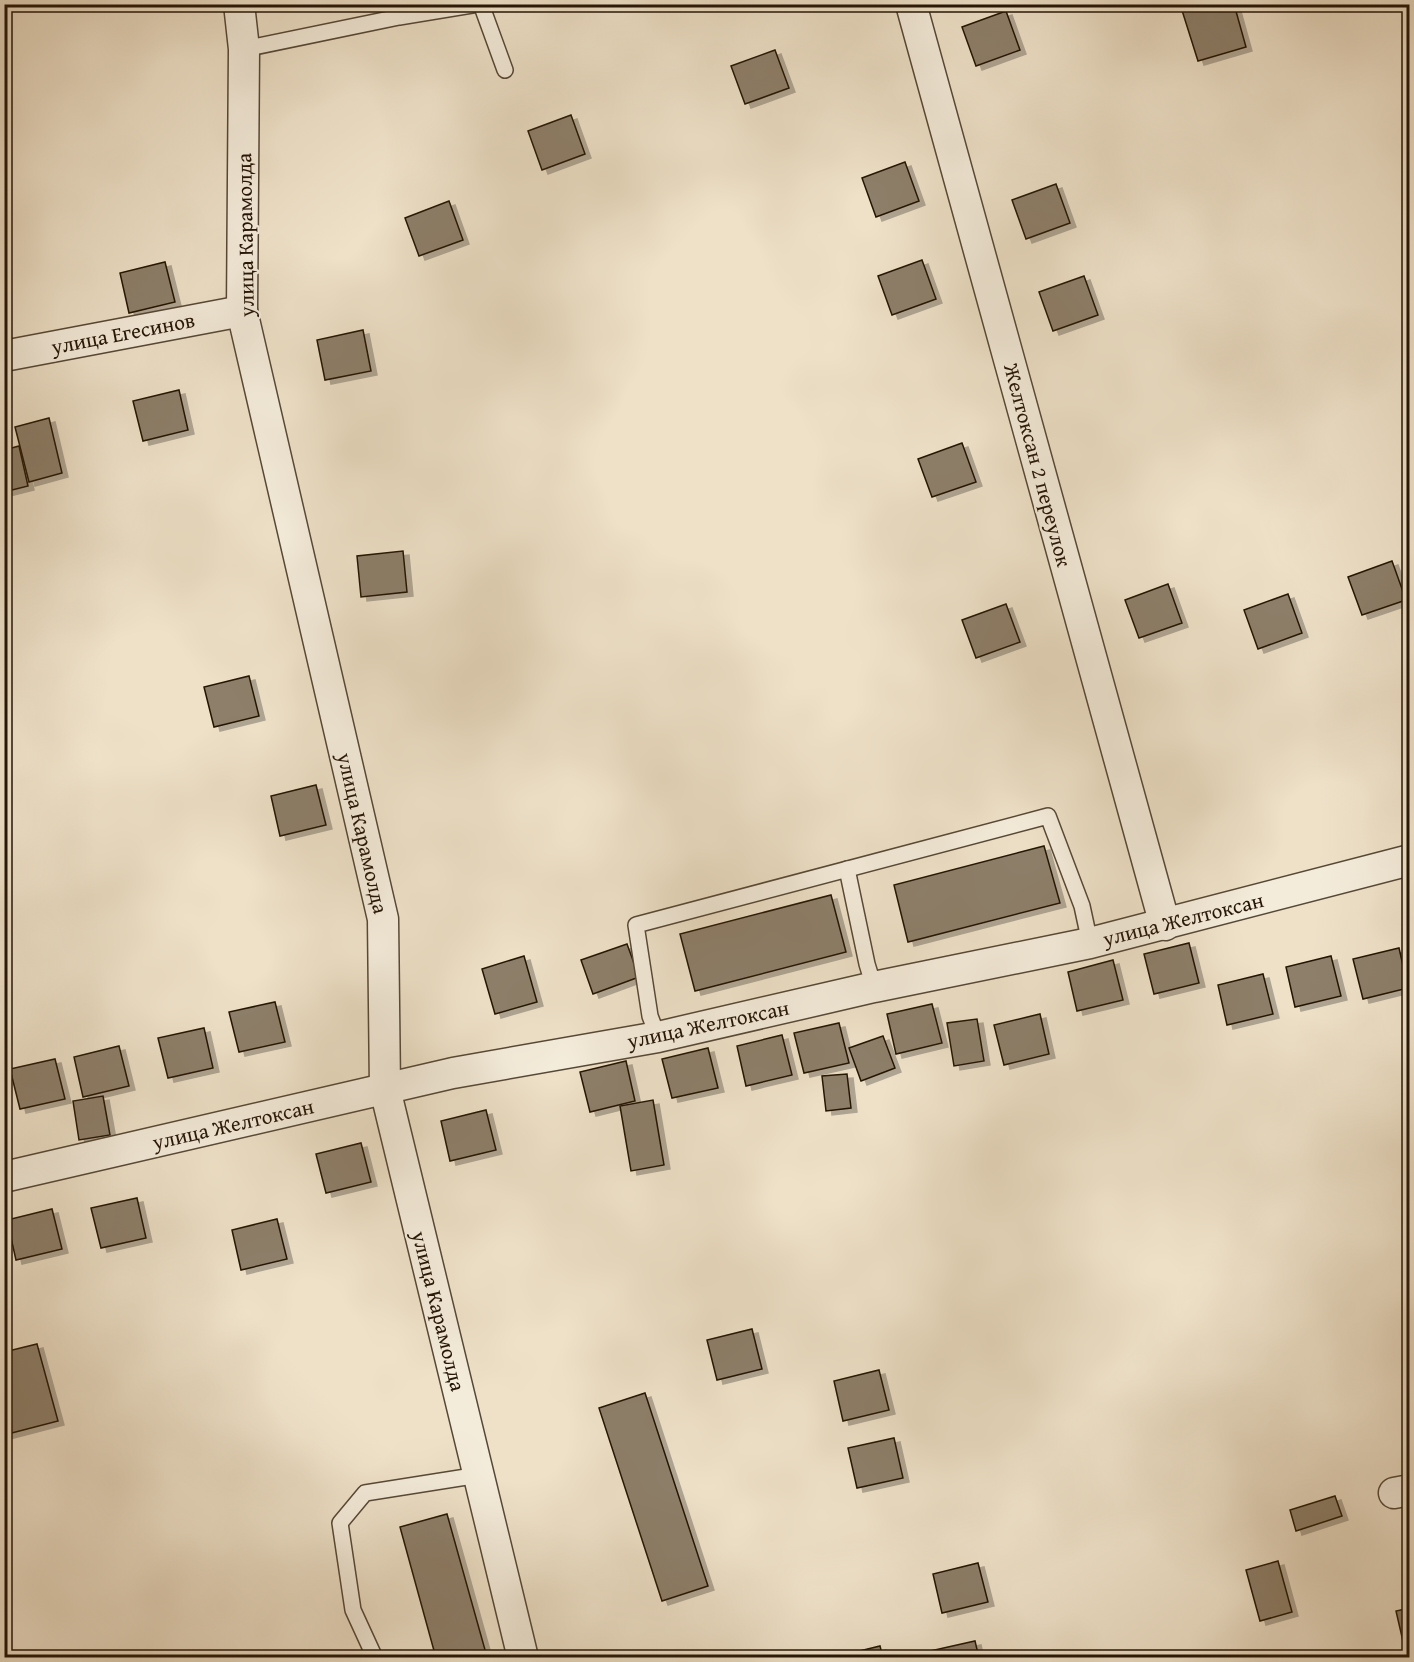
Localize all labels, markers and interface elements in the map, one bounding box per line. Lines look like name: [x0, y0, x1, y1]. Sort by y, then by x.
street label: улица Карамолда: [228, 153, 262, 318]
street label: улица Егесинов: [48, 304, 197, 362]
street label: Желтоксан 2 переулок: [996, 359, 1080, 570]
street label: улица Карамолда: [329, 749, 397, 916]
street label: улица Желтоксан: [1098, 884, 1267, 954]
street label: улица Желтоксан: [623, 992, 792, 1056]
street label: улица Желтоксан: [148, 1090, 317, 1158]
street label: улица Карамолда: [404, 1227, 474, 1394]

